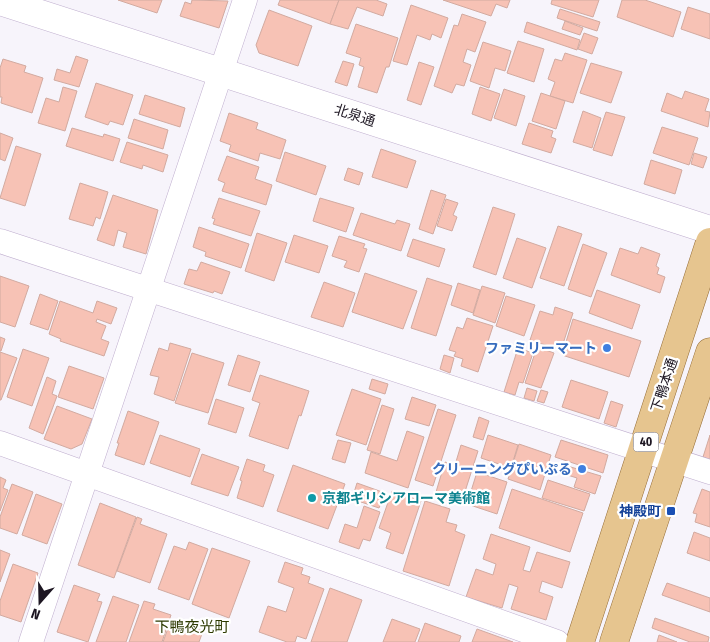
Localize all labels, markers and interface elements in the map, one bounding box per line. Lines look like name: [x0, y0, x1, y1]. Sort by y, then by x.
street label: 北泉通: [332, 101, 377, 130]
place label: ファミリーマート: [485, 340, 597, 357]
marker: ファミリーマート: [601, 342, 613, 354]
street label: 下鴨本通: [648, 356, 681, 414]
road number: 40: [634, 432, 658, 452]
place label: クリーニングぴいぷる: [432, 461, 572, 478]
marker: クリーニングぴいぷる: [576, 463, 588, 475]
place label: 京都ギリシアローマ美術館: [322, 490, 490, 507]
marker: 京都ギリシアローマ美術館: [306, 492, 318, 504]
place label: 神殿町: [619, 503, 661, 520]
marker: 神殿町: [665, 505, 677, 517]
north arrow: [15, 577, 65, 627]
text: N: [29, 604, 43, 623]
district label: 下鴨夜光町: [154, 618, 230, 636]

